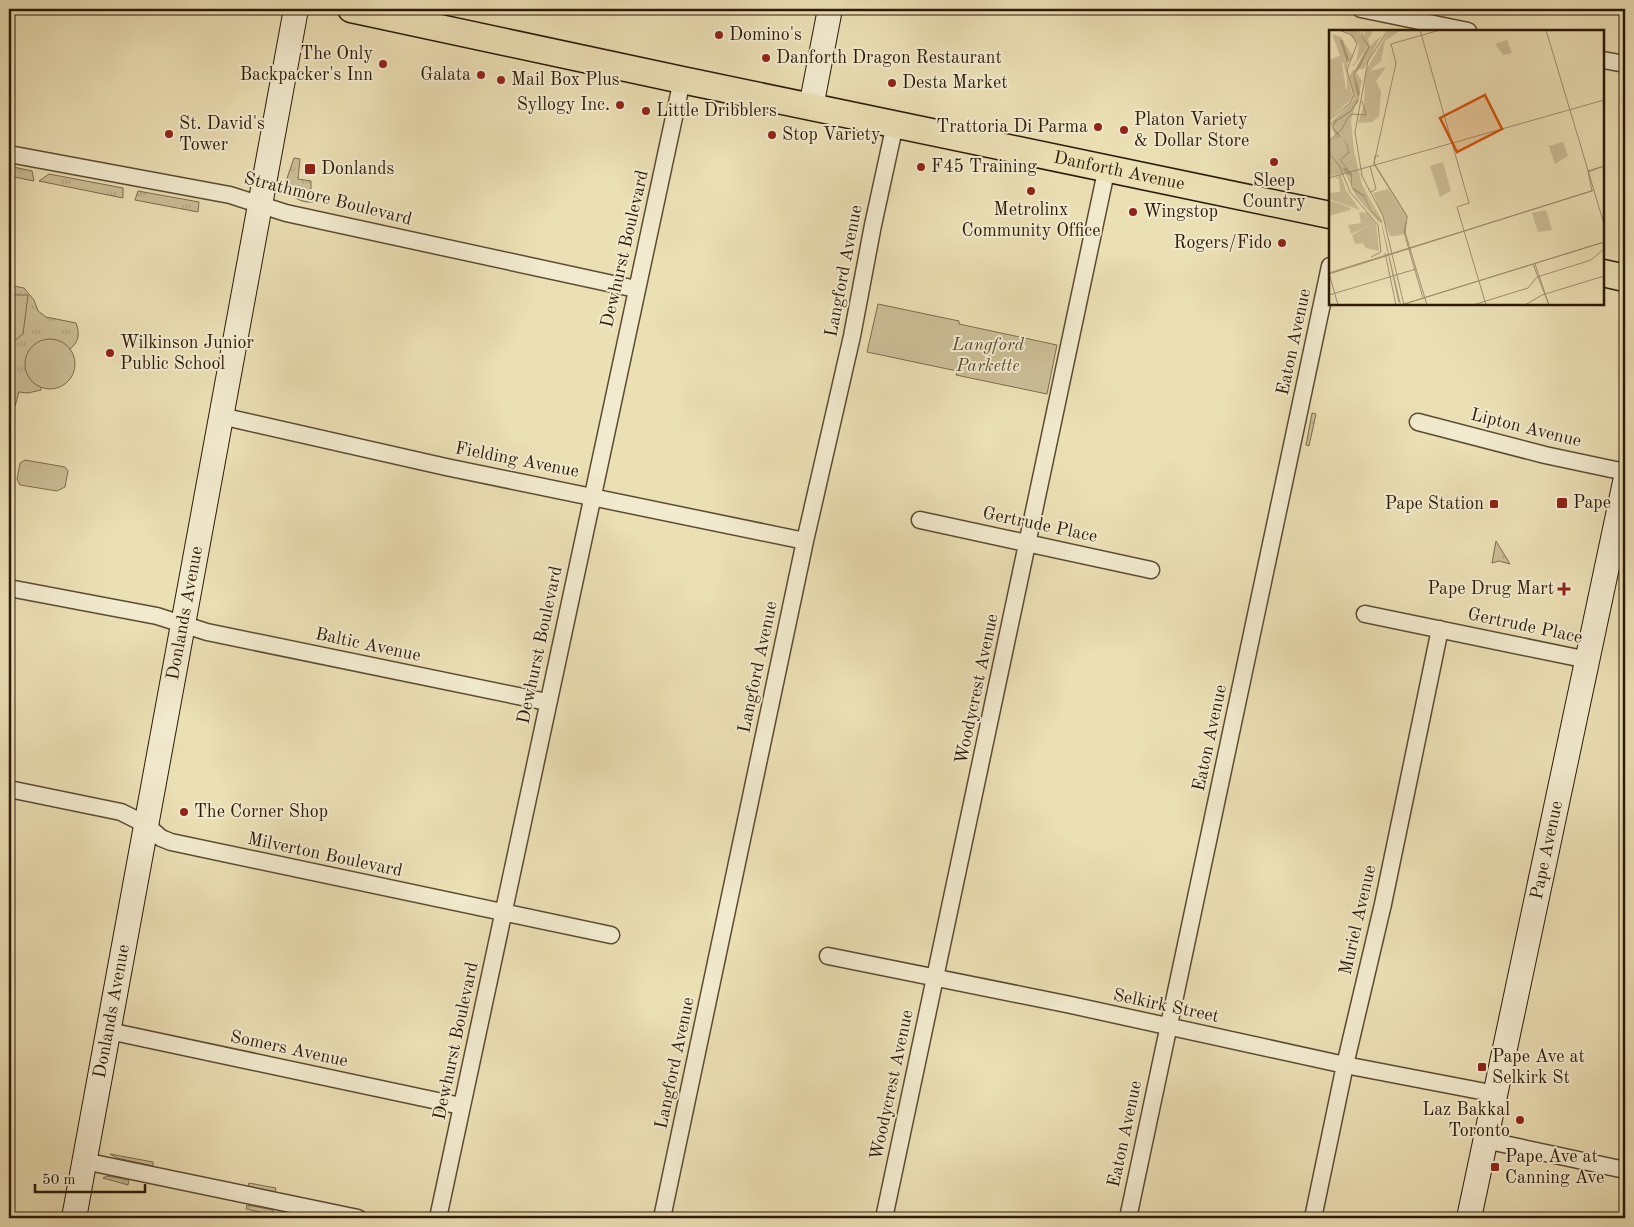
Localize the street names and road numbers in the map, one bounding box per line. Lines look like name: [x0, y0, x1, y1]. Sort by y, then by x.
street label: Danforth Avenue: [1052, 149, 1186, 193]
street label: Strathmore Boulevard: [242, 169, 414, 229]
street label: Dewhurst Boulevard: [598, 169, 652, 329]
street label: Langford Avenue: [822, 203, 866, 339]
street label: Eaton Avenue: [1274, 287, 1314, 397]
street label: Lipton Avenue: [1469, 406, 1583, 450]
street label: Fielding Avenue: [453, 439, 581, 481]
street label: Gertrude Place: [981, 504, 1099, 546]
street label: Donlands Avenue: [164, 545, 206, 681]
street label: Dewhurst Boulevard: [514, 564, 566, 726]
street label: Langford Avenue: [735, 599, 781, 735]
street label: Gertrude Place: [1466, 605, 1584, 647]
street label: Woodycrest Avenue: [952, 612, 1002, 766]
street label: Baltic Avenue: [314, 625, 422, 665]
street label: Eaton Avenue: [1190, 683, 1230, 793]
street label: Pape Avenue: [1528, 799, 1566, 901]
street label: Milverton Boulevard: [246, 830, 404, 880]
street label: Muriel Avenue: [1337, 863, 1379, 977]
street label: Donlands Avenue: [91, 943, 133, 1080]
street label: Dewhurst Boulevard: [430, 960, 482, 1122]
street label: Selkirk Street: [1111, 986, 1221, 1026]
street label: Langford Avenue: [652, 995, 698, 1131]
street label: Woodycrest Avenue: [867, 1008, 917, 1162]
street label: Somers Avenue: [228, 1028, 350, 1070]
street label: Eaton Avenue: [1105, 1079, 1145, 1189]

